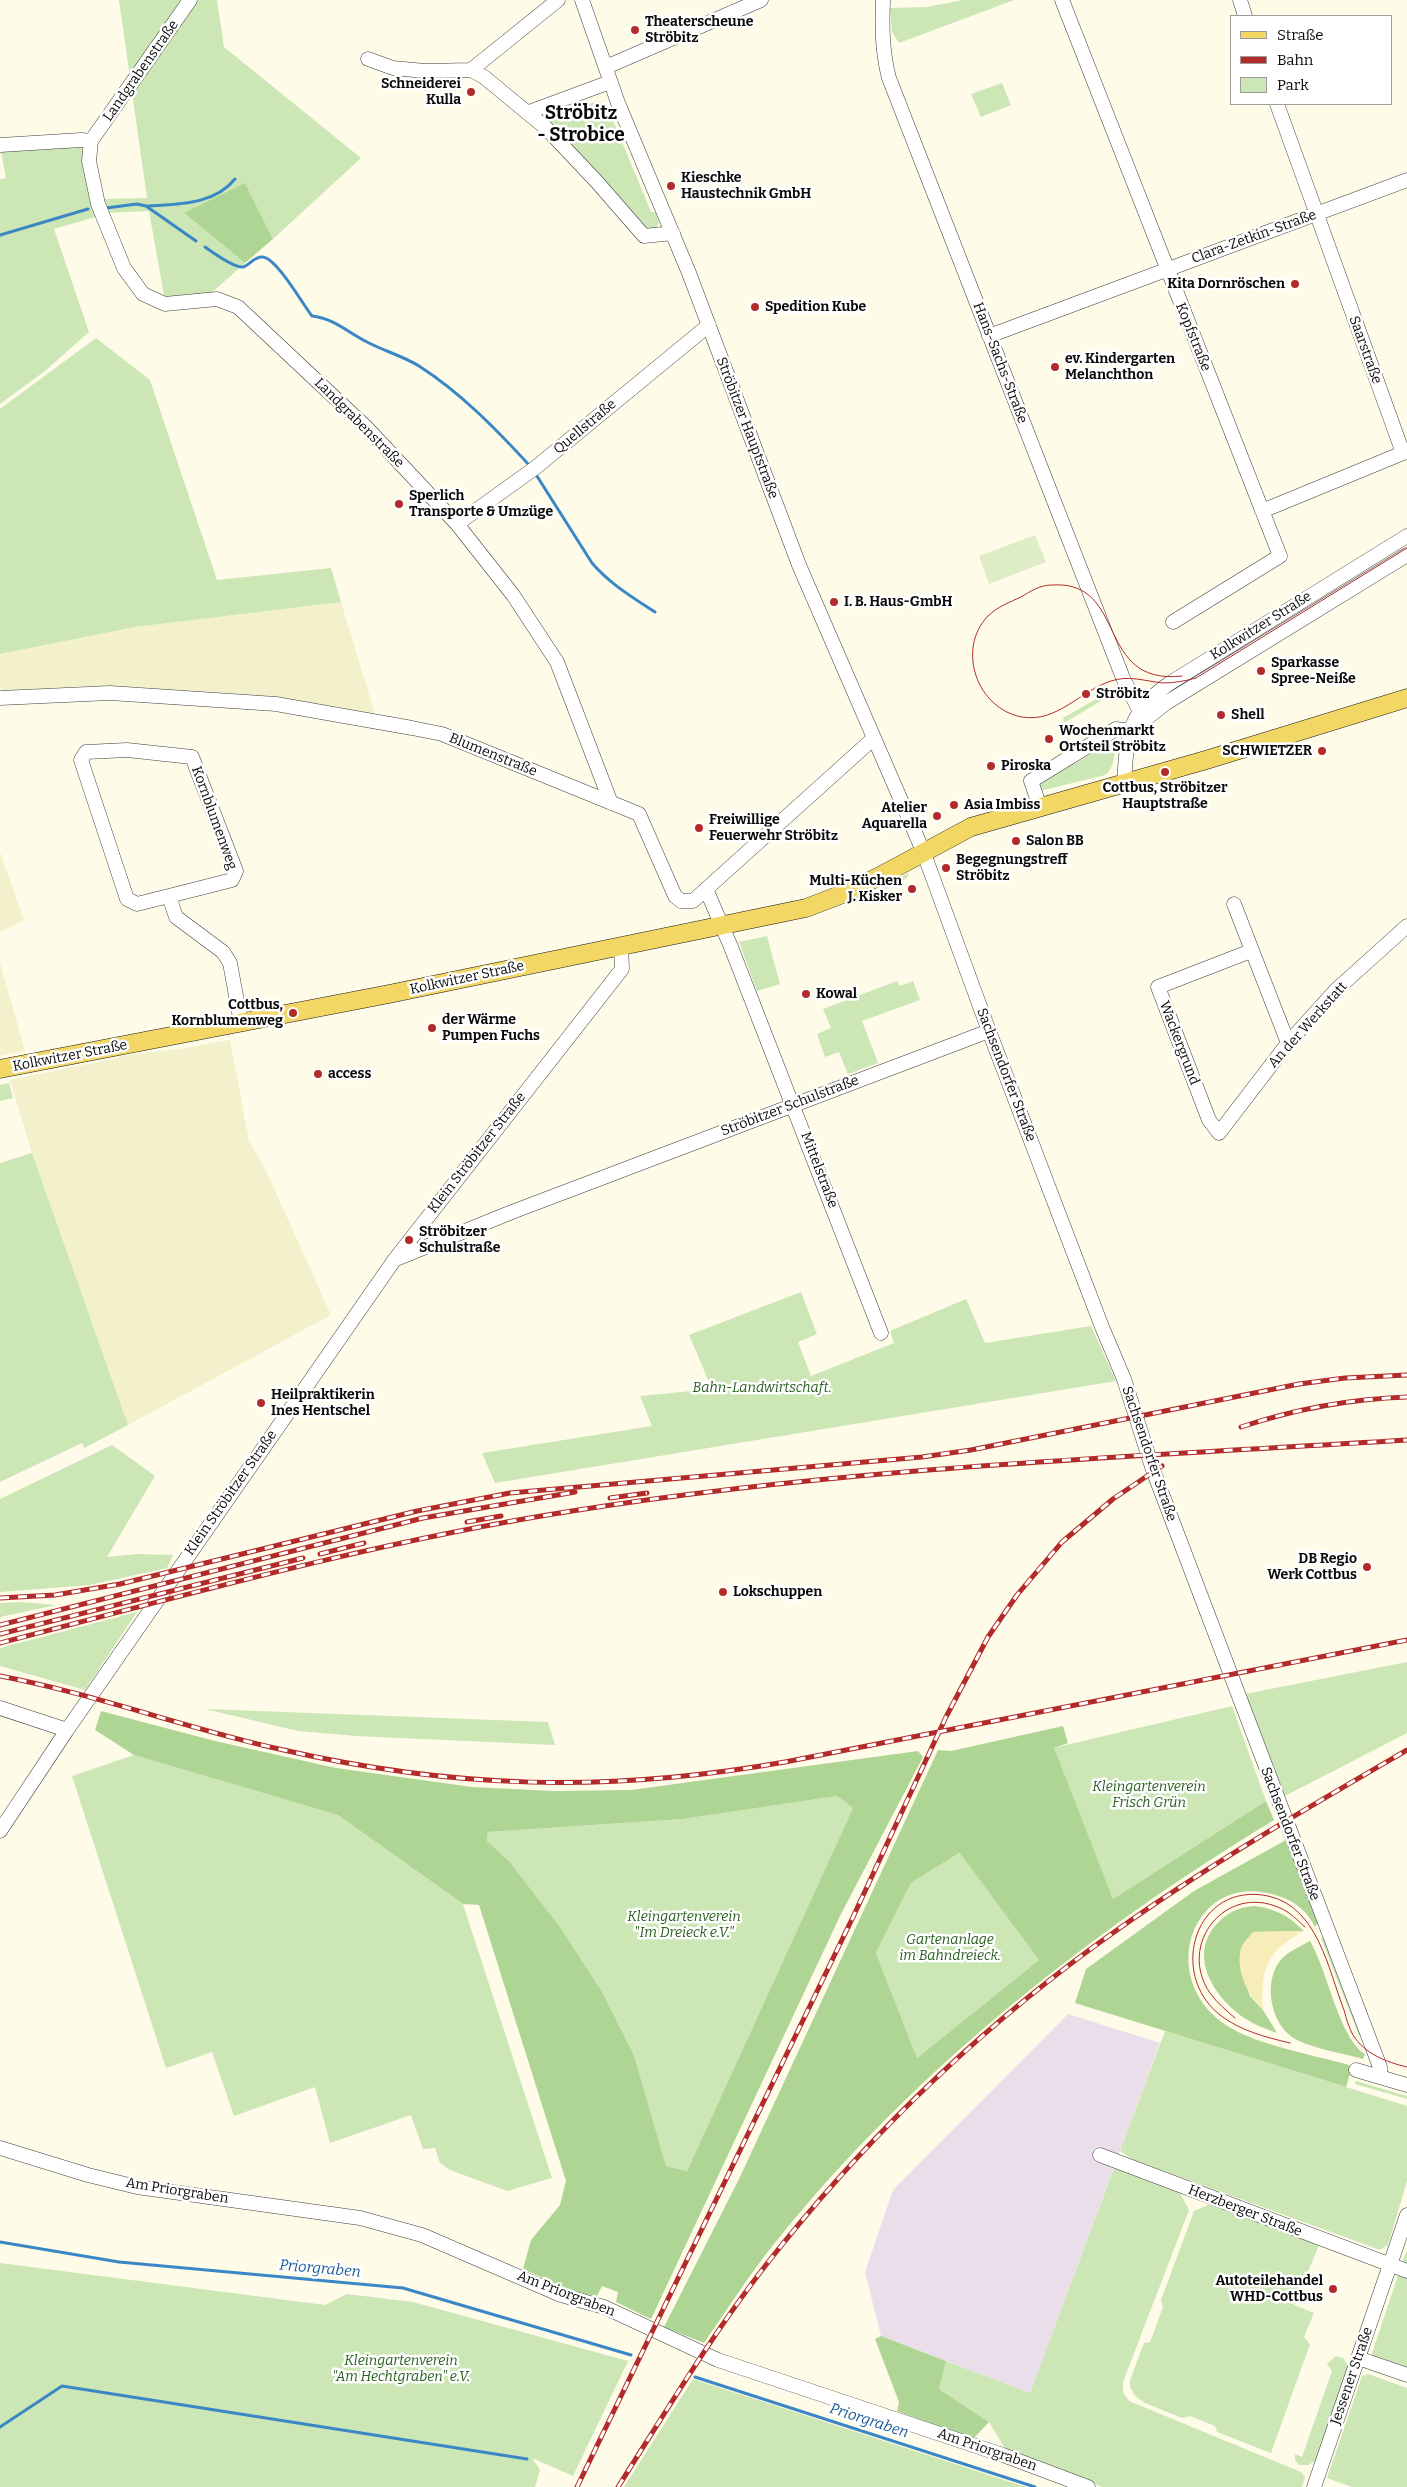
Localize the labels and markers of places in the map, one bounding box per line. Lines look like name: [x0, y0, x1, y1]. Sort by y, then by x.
place label: Theaterscheune Ströbitz: [645, 14, 753, 46]
marker: Theaterscheune Ströbitz: [629, 24, 641, 36]
place label: Schneiderei Kulla: [381, 76, 461, 108]
marker: Schneiderei Kulla: [465, 86, 477, 98]
place label: Kieschke Haustechnik GmbH: [681, 170, 811, 202]
marker: Kieschke Haustechnik GmbH: [665, 180, 677, 192]
place label: Kita Dornröschen: [1167, 276, 1285, 292]
marker: Kita Dornröschen: [1289, 278, 1301, 290]
place label: Spedition Kube: [765, 299, 866, 315]
marker: Spedition Kube: [749, 301, 761, 313]
place label: ev. Kindergarten Melanchthon: [1065, 351, 1175, 384]
marker: ev. Kindergarten Melanchthon: [1049, 361, 1061, 373]
place label: Sperlich Transporte & Umzüge: [409, 488, 553, 520]
marker: Sperlich Transporte & Umzüge: [393, 498, 405, 510]
place label: I. B. Haus-GmbH: [844, 594, 952, 610]
marker: I. B. Haus-GmbH: [828, 596, 840, 608]
place label: Sparkasse Spree-Neiße: [1271, 655, 1356, 688]
marker: Sparkasse Spree-Neiße: [1255, 665, 1267, 677]
place label: Ströbitz: [1096, 686, 1150, 702]
marker: Ströbitz: [1080, 688, 1092, 700]
place label: Shell: [1231, 707, 1265, 723]
marker: Shell: [1215, 709, 1227, 721]
place label: Wochenmarkt Ortsteil Ströbitz: [1059, 723, 1166, 756]
marker: Wochenmarkt Ortsteil Ströbitz: [1043, 733, 1055, 745]
place label: SCHWIETZER: [1222, 743, 1312, 759]
marker: SCHWIETZER: [1316, 745, 1328, 757]
place label: Piroska: [1001, 758, 1051, 774]
marker: Piroska: [985, 760, 997, 772]
marker: Cottbus, Ströbitzer Hauptstraße: [1159, 766, 1171, 778]
place label: Cottbus, Ströbitzer Hauptstraße: [1102, 780, 1228, 812]
place label: Asia Imbiss: [964, 797, 1040, 813]
marker: Asia Imbiss: [948, 799, 960, 811]
place label: Atelier Aquarella: [862, 800, 927, 832]
marker: Atelier Aquarella: [931, 810, 943, 822]
place label: Freiwillige Feuerwehr Ströbitz: [709, 812, 838, 844]
marker: Freiwillige Feuerwehr Ströbitz: [693, 822, 705, 834]
place label: Salon BB: [1026, 833, 1084, 849]
marker: Salon BB: [1010, 835, 1022, 847]
place label: Begegnungstreff Ströbitz: [956, 852, 1067, 884]
marker: Begegnungstreff Ströbitz: [940, 862, 952, 874]
place label: Multi-Küchen J. Kisker: [809, 873, 902, 906]
marker: Multi-Küchen J. Kisker: [906, 883, 918, 895]
place label: Kowal: [816, 986, 857, 1002]
marker: Kowal: [800, 988, 812, 1000]
place label: Cottbus, Kornblumenweg: [171, 997, 283, 1030]
marker: Cottbus, Kornblumenweg: [287, 1007, 299, 1019]
place label: der Wärme Pumpen Fuchs: [442, 1012, 540, 1044]
marker: der Wärme Pumpen Fuchs: [426, 1022, 438, 1034]
place label: access: [328, 1066, 371, 1082]
marker: access: [312, 1068, 324, 1080]
place label: Ströbitzer Schulstraße: [419, 1224, 500, 1256]
marker: Ströbitzer Schulstraße: [403, 1234, 415, 1246]
place label: Heilpraktikerin Ines Hentschel: [271, 1387, 375, 1420]
marker: Heilpraktikerin Ines Hentschel: [255, 1397, 267, 1409]
place label: DB Regio Werk Cottbus: [1267, 1551, 1357, 1584]
marker: DB Regio Werk Cottbus: [1361, 1561, 1373, 1573]
place label: Lokschuppen: [733, 1584, 822, 1600]
marker: Lokschuppen: [717, 1586, 729, 1598]
place label: Autoteilehandel WHD-Cottbus: [1215, 2273, 1323, 2306]
marker: Autoteilehandel WHD-Cottbus: [1327, 2283, 1339, 2295]

